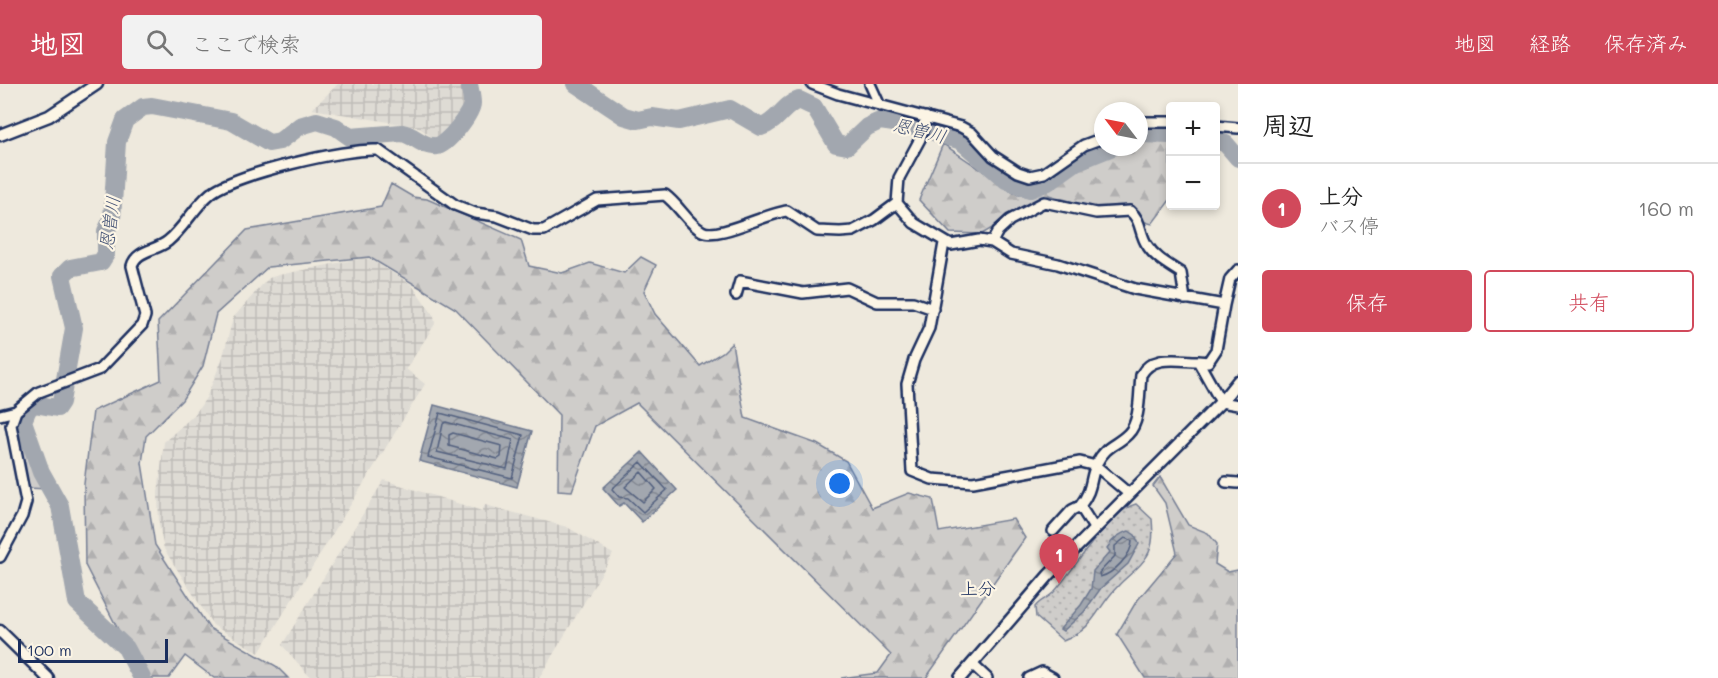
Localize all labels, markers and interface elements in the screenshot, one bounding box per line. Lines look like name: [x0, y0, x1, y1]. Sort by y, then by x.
search box: [122, 15, 542, 69]
text: 地図: [30, 25, 86, 61]
icon: search: [143, 26, 176, 59]
text: ここで検索: [191, 29, 301, 58]
text: 地図: [1454, 29, 1496, 56]
text: 経路: [1529, 29, 1571, 56]
text: 保存済み: [1604, 29, 1688, 56]
north arrow: [1094, 102, 1148, 156]
map controls: [1166, 102, 1220, 210]
button: +: [1166, 102, 1220, 156]
text: 周辺: [1262, 108, 1314, 142]
water label: 恩曽川: [891, 112, 949, 148]
button: −: [1166, 156, 1220, 210]
text: 上分: [1319, 181, 1363, 210]
water label: 恩曽川: [93, 195, 125, 251]
text: 1: [1277, 195, 1286, 221]
text: 160 m: [1638, 195, 1694, 221]
text: バス停: [1319, 212, 1379, 238]
button: 保存: [1262, 270, 1472, 332]
button: 共有: [1484, 270, 1694, 332]
your location: [825, 469, 854, 498]
pin: 1: [1040, 534, 1078, 584]
district label: 上分: [960, 576, 996, 600]
scale bar: [18, 636, 168, 664]
text: 100 m: [27, 639, 72, 660]

